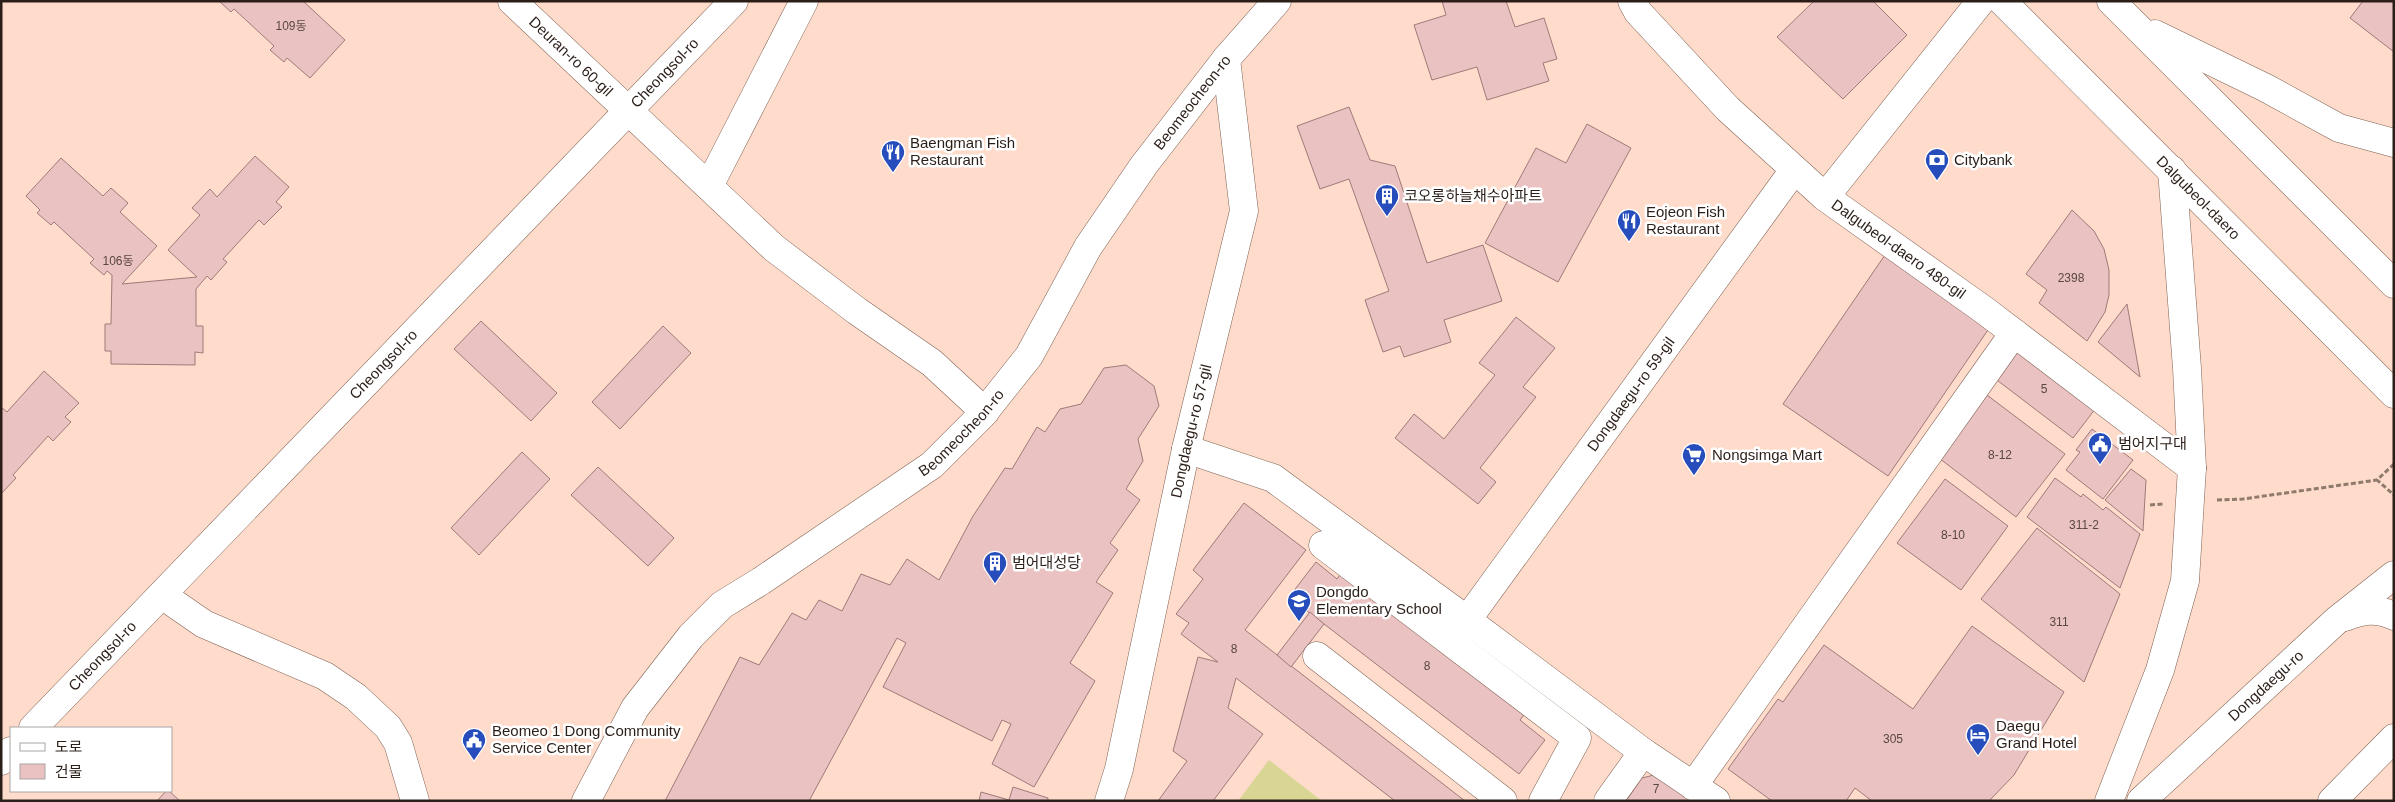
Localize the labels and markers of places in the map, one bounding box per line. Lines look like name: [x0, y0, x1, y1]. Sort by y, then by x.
place label: Baengman Fish Restaurant: [910, 134, 1015, 168]
restaurant icon: Baengman Fish Restaurant: [880, 139, 906, 173]
bank icon: Citybank: [1924, 147, 1950, 181]
place label: Citybank: [1954, 151, 2013, 168]
building icon: 코오롱하늘채수아파트: [1374, 183, 1400, 217]
place label: 코오롱하늘채수아파트: [1404, 187, 1542, 204]
place label: Eojeon Fish Restaurant: [1646, 203, 1725, 237]
restaurant icon: Eojeon Fish Restaurant: [1616, 208, 1642, 242]
public building icon: 범어지구대: [2087, 431, 2113, 465]
place label: 범어지구대: [2118, 435, 2187, 452]
supermarket icon: Nongsimga Mart: [1681, 442, 1707, 476]
place label: Nongsimga Mart: [1712, 446, 1823, 463]
building icon: 범어대성당: [982, 550, 1008, 584]
place label: 범어대성당: [1012, 554, 1081, 571]
place label: Dongdo Elementary School: [1316, 583, 1442, 617]
school or university icon: Dongdo Elementary School: [1286, 588, 1312, 622]
place label: Daegu Grand Hotel: [1996, 717, 2077, 751]
place label: Beomeo 1 Dong Community Service Center: [492, 722, 681, 756]
hotel icon: Daegu Grand Hotel: [1965, 722, 1991, 756]
public building icon: Beomeo 1 Dong Community Service Center: [461, 727, 487, 761]

